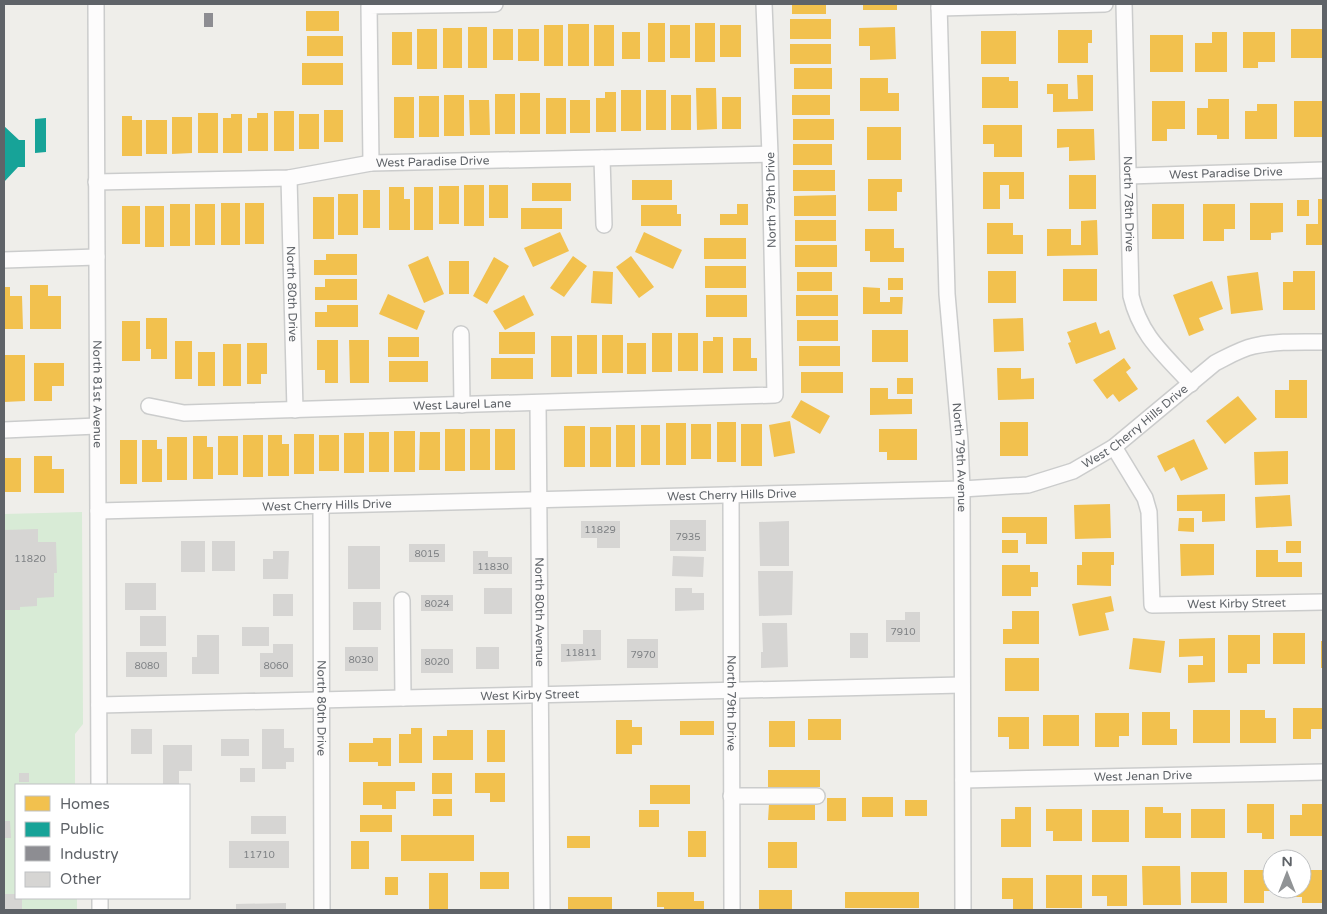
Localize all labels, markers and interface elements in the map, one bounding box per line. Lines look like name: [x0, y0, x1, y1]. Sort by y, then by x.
street label: North 79th Drive: [763, 152, 779, 248]
street label: West Paradise Drive: [376, 153, 490, 170]
street label: North 78th Drive: [1121, 156, 1137, 252]
street label: West Paradise Drive: [1169, 164, 1283, 182]
street label: North 80th Drive: [284, 246, 300, 342]
street label: North 81st Avenue: [90, 340, 105, 448]
street label: West Cherry Hills Drive: [1080, 382, 1191, 471]
street label: West Laurel Lane: [413, 396, 512, 413]
street label: North 79th Avenue: [950, 402, 969, 512]
street label: West Cherry Hills Drive: [667, 486, 797, 504]
street label: West Cherry Hills Drive: [262, 497, 392, 514]
house number: 11829: [584, 524, 616, 536]
house number: 7935: [675, 531, 701, 543]
house number: 8015: [414, 548, 440, 560]
house number: 11820: [14, 553, 46, 565]
street label: North 80th Avenue: [532, 557, 547, 667]
house number: 11830: [477, 561, 509, 573]
street label: West Kirby Street: [1187, 596, 1287, 611]
house number: 8024: [424, 598, 450, 610]
house number: 7910: [890, 626, 916, 638]
house number: 11811: [565, 647, 597, 659]
house number: 7970: [630, 649, 656, 661]
house number: 8030: [348, 654, 374, 666]
street label: North 79th Drive: [724, 655, 739, 751]
house number: 8020: [424, 656, 450, 668]
house number: 8080: [134, 660, 160, 672]
house number: 8060: [263, 660, 289, 672]
street label: North 80th Drive: [314, 660, 329, 756]
street label: West Kirby Street: [480, 687, 580, 703]
street label: West Jenan Drive: [1094, 768, 1192, 784]
legend: [15, 784, 190, 899]
text: Homes: [60, 795, 110, 813]
text: Public: [60, 820, 104, 838]
text: Industry: [60, 845, 119, 863]
house number: 11710: [243, 849, 275, 861]
north arrow: [1262, 849, 1312, 899]
text: N: [1281, 853, 1293, 870]
text: Other: [60, 870, 102, 888]

